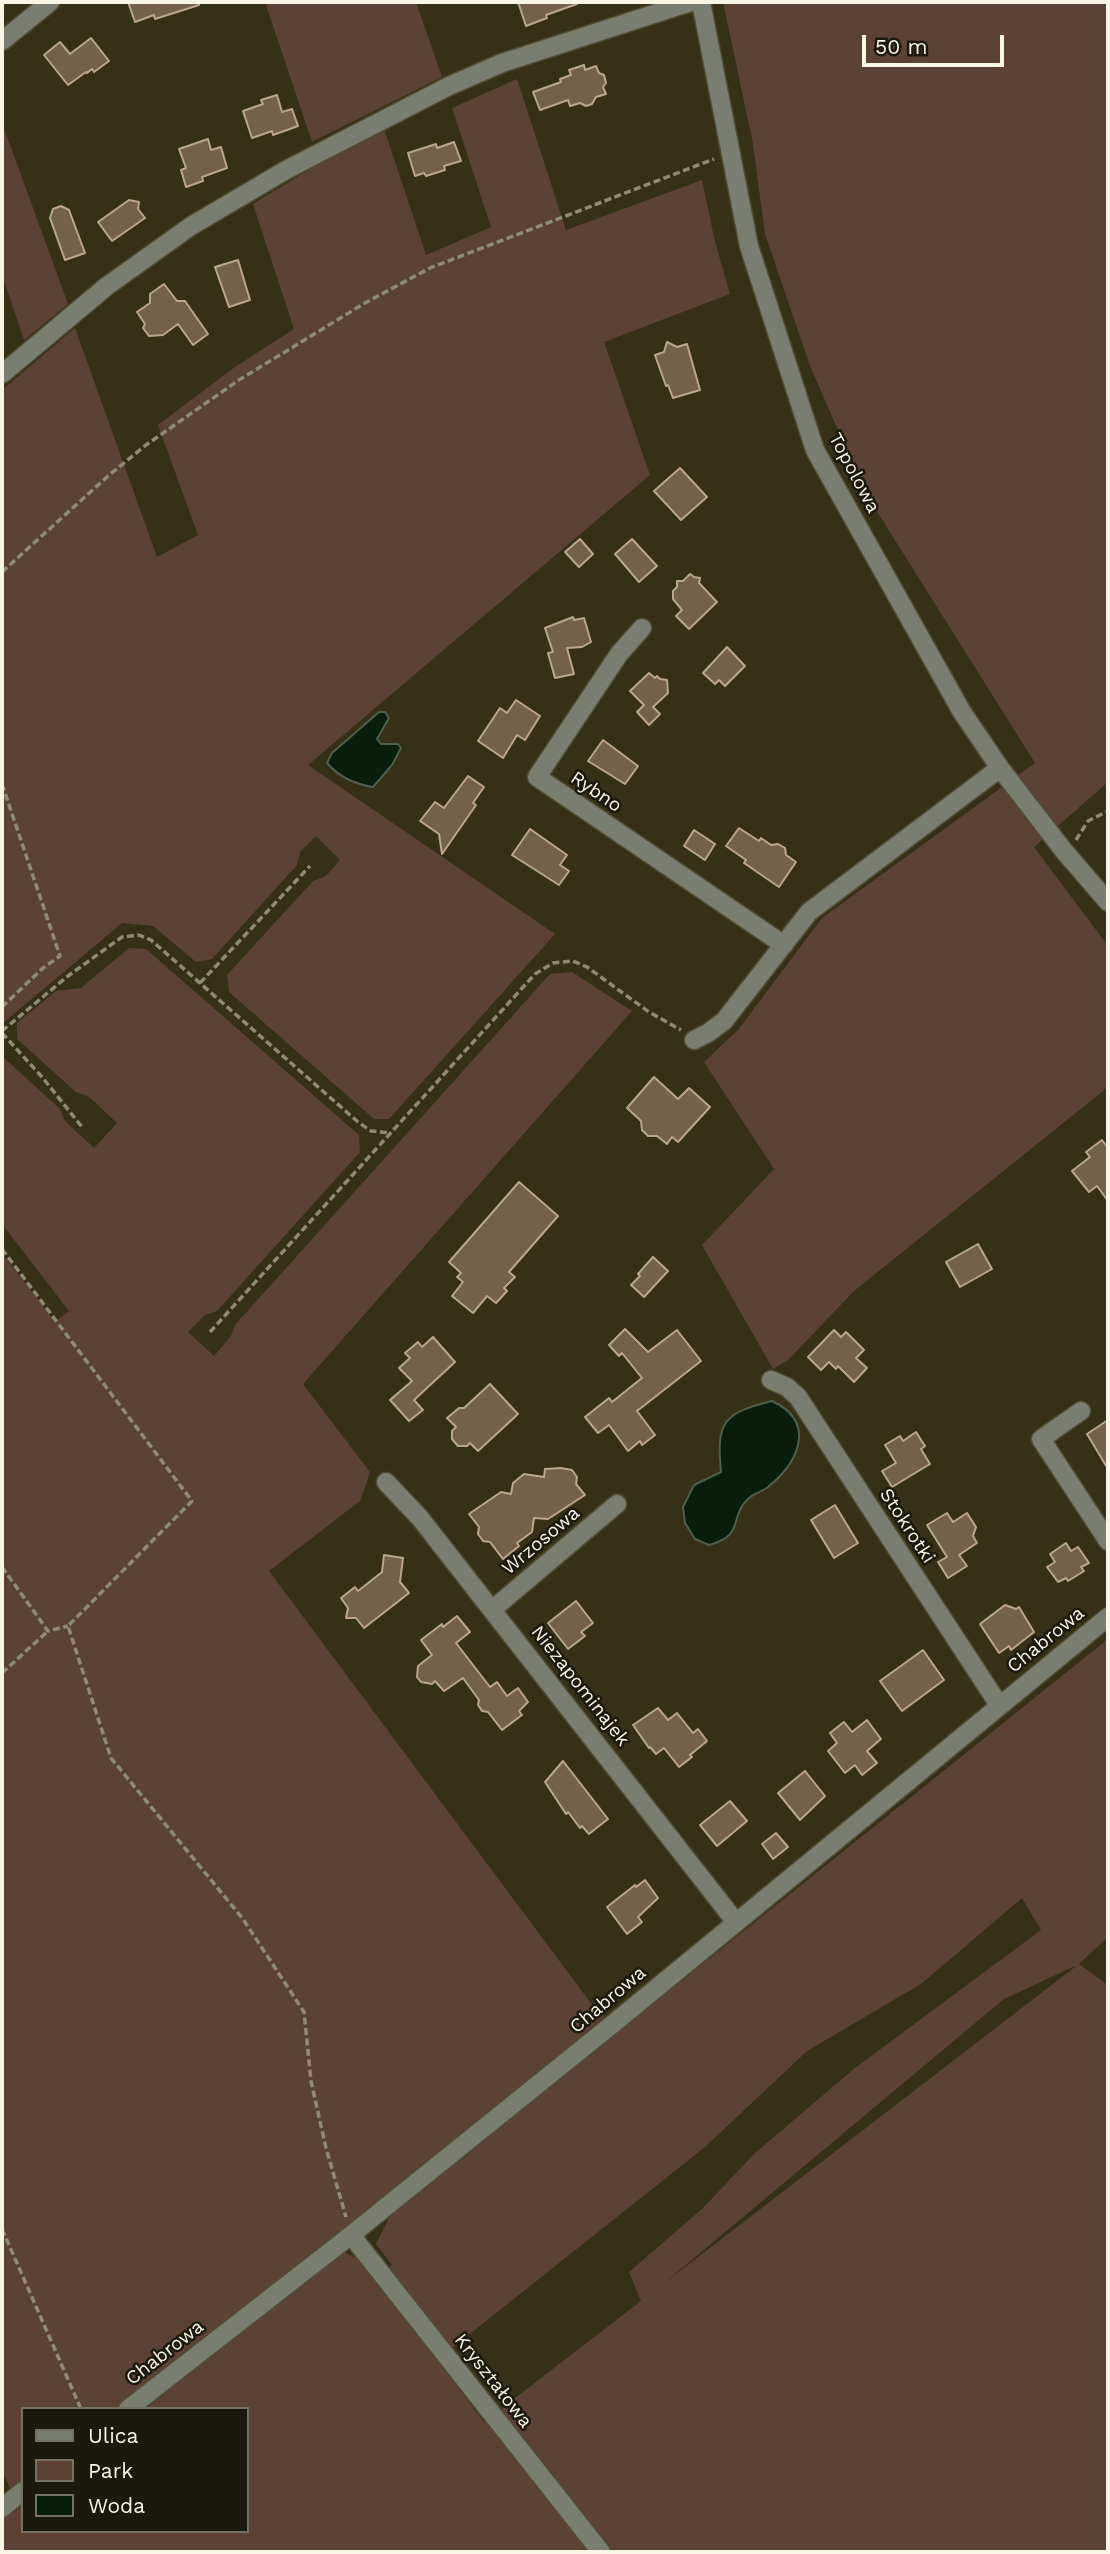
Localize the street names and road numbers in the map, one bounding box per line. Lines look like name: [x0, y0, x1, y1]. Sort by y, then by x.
street label: Topolowa: [823, 429, 885, 517]
street label: Rybno: [566, 767, 626, 817]
street label: Stokrotki: [874, 1484, 940, 1568]
street label: Wrzosowa: [497, 1502, 585, 1580]
street label: Chabrowa: [1003, 1602, 1089, 1678]
street label: Niezapominajek: [526, 1621, 634, 1751]
street label: Chabrowa: [565, 1962, 651, 2038]
street label: Chabrowa: [122, 2316, 208, 2390]
street label: Kryształowa: [449, 2329, 537, 2433]

